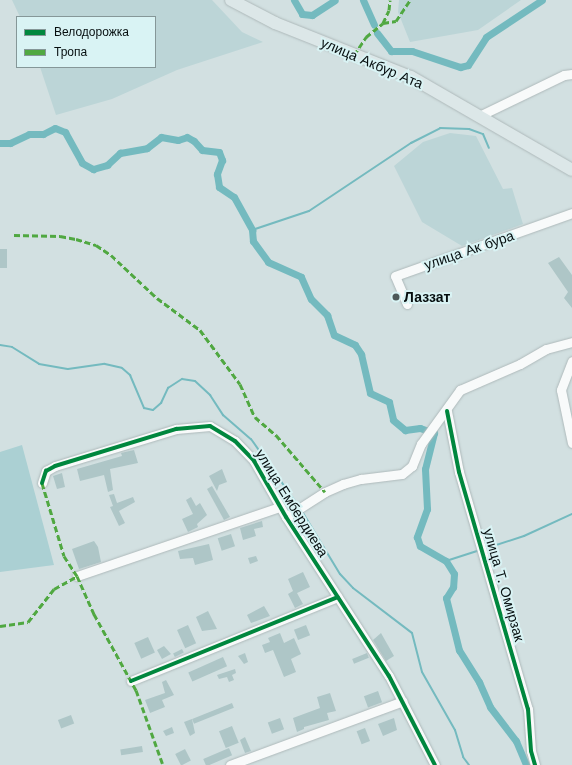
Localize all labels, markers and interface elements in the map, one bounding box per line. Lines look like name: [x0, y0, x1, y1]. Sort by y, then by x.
legend: [16, 16, 156, 68]
text: Велодорожка: [54, 25, 129, 39]
street label: улица Акбур Ата: [318, 34, 426, 92]
text: Тропа: [54, 45, 87, 59]
street label: улица Ак бура: [422, 227, 516, 273]
place label: Лаззат: [404, 289, 450, 305]
marker: Лаззат: [391, 292, 401, 302]
street label: улица Ембердиева: [252, 446, 332, 560]
street label: улица Т. Омирзак: [480, 527, 528, 643]

